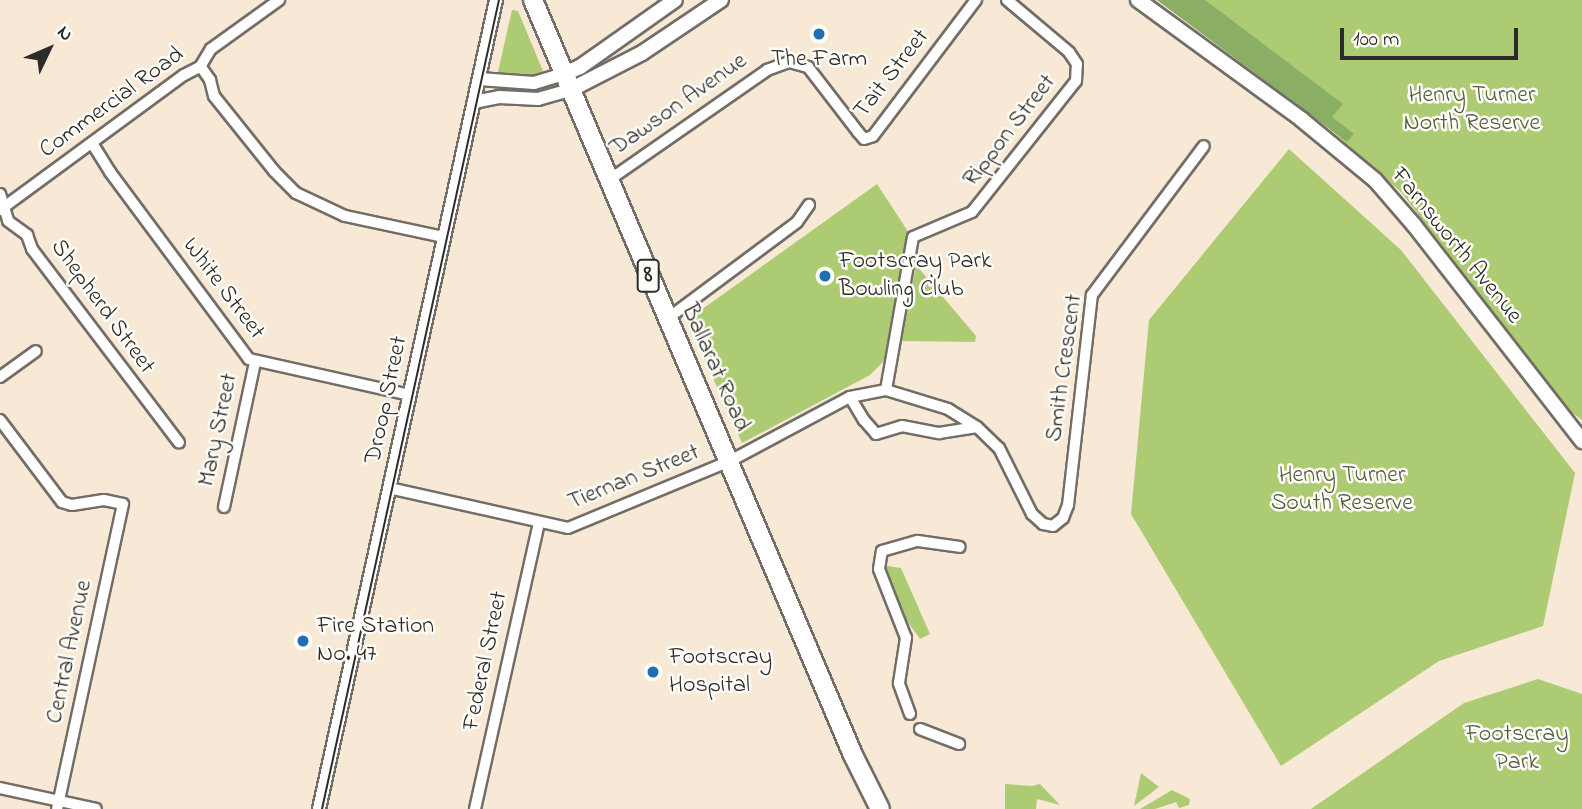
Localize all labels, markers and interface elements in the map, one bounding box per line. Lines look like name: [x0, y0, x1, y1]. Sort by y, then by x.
north arrow: [14, 14, 84, 84]
scale bar: [1344, 14, 1522, 58]
text: N: [50, 20, 79, 48]
street label: Tait Street: [848, 24, 936, 124]
text: 100 m: [1353, 25, 1399, 55]
marker: The Farm: [811, 26, 827, 42]
street label: Commercial Road: [34, 41, 190, 165]
place label: The Farm: [771, 46, 867, 74]
street label: Dawson Avenue: [605, 47, 753, 163]
street label: Rippon Street: [957, 69, 1063, 193]
park label: Henry Turner North Reserve: [1404, 82, 1540, 138]
street label: Farnsworth Avenue: [1384, 162, 1528, 330]
street label: White Street: [176, 233, 270, 345]
street label: Shepherd Street: [43, 234, 161, 380]
place label: Footscray Park Bowling Club: [839, 248, 991, 304]
road number: 8: [636, 256, 660, 296]
marker: Footscray Park Bowling Club: [817, 268, 833, 284]
street label: Smith Crescent: [1040, 292, 1090, 444]
street label: Ballarat Road: [674, 300, 756, 436]
street label: Droop Street: [359, 334, 415, 466]
street label: Mary Street: [193, 371, 245, 489]
street label: Tiernan Street: [564, 439, 704, 517]
park label: Henry Turner South Reserve: [1271, 462, 1413, 518]
street label: Central Avenue: [41, 578, 99, 726]
street label: Federal Street: [457, 589, 515, 733]
place label: Fire Station No. 47: [317, 613, 434, 669]
marker: Fire Station No. 47: [295, 633, 311, 649]
place label: Footscray Hospital: [669, 644, 772, 700]
marker: Footscray Hospital: [643, 662, 663, 682]
park label: Footscray Park: [1465, 721, 1569, 777]

